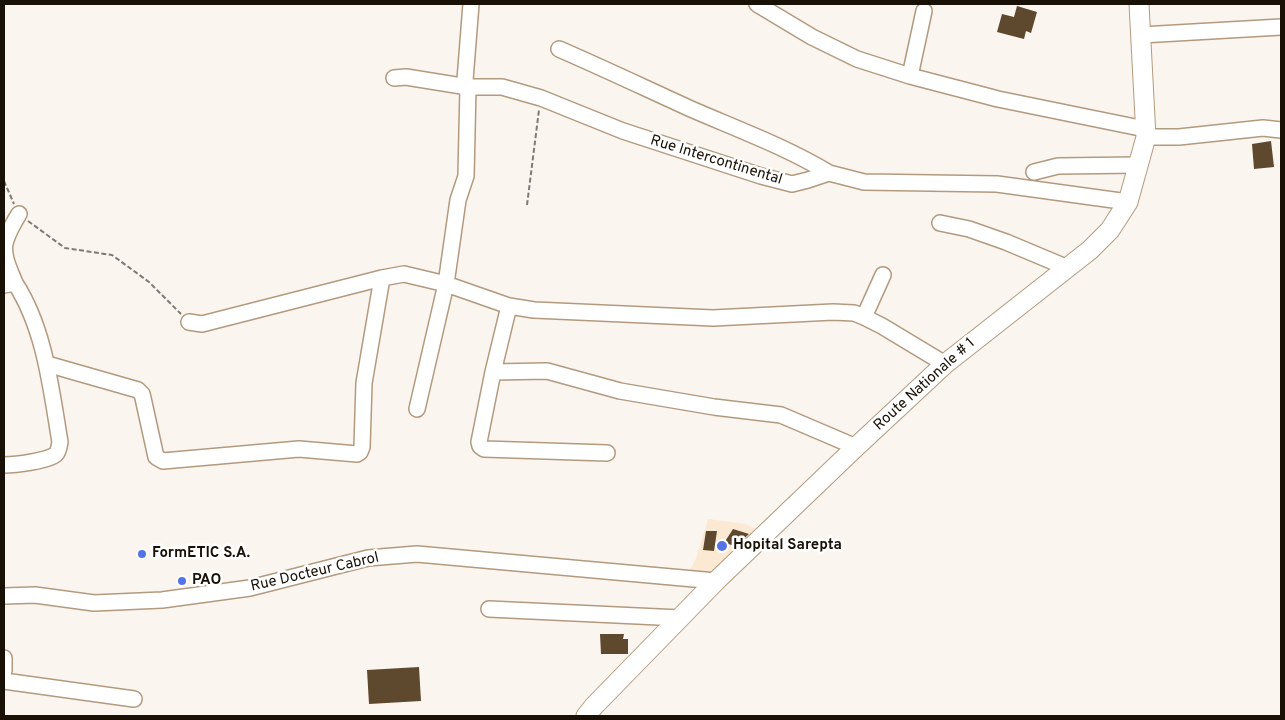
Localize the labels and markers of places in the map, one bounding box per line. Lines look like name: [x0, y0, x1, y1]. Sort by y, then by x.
place label: Hopital Sarepta: [733, 537, 842, 555]
marker: Hopital Sarepta: [715, 539, 729, 553]
place label: FormETIC S.A.: [152, 545, 250, 563]
marker: FormETIC S.A.: [136, 548, 148, 560]
place label: PAO: [192, 572, 221, 590]
marker: PAO: [176, 575, 188, 587]

